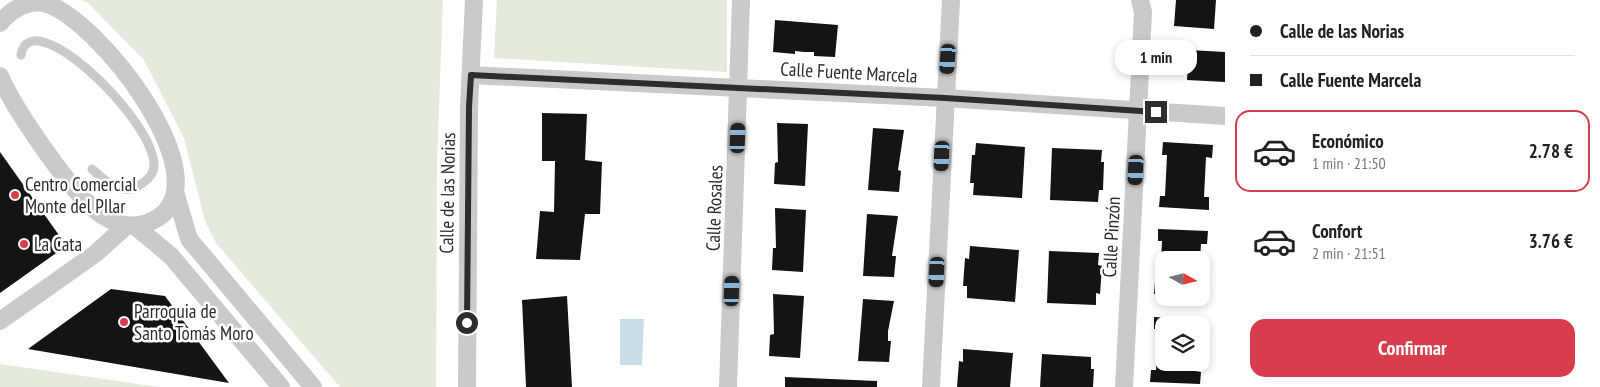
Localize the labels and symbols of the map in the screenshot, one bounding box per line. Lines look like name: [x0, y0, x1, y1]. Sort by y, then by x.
callout: 1 min: [1115, 39, 1197, 74]
car: [939, 44, 956, 74]
street label: Calle Fuente Marcela: [780, 56, 918, 88]
route end: [1145, 101, 1167, 123]
car: [729, 123, 746, 153]
street label: Calle de las Norias: [434, 132, 460, 254]
car: [933, 141, 950, 171]
car: [1127, 155, 1144, 185]
street label: Calle Rosales: [701, 165, 727, 251]
place label: Centro Comercial Monte del PIlar: [25, 172, 137, 218]
marker: Centro Comercial Monte del PIlar: [9, 189, 21, 201]
street label: Calle Pinzón: [1097, 196, 1125, 278]
place label: La Cata: [34, 232, 82, 256]
marker: La Cata: [18, 238, 30, 250]
north arrow: [1155, 251, 1210, 306]
car: [928, 257, 945, 287]
car: [723, 276, 740, 306]
place label: Parroquia de Santo Tomás Moro: [134, 299, 254, 345]
route start: [456, 312, 478, 334]
marker: Parroquia de Santo Tomás Moro: [118, 316, 130, 328]

